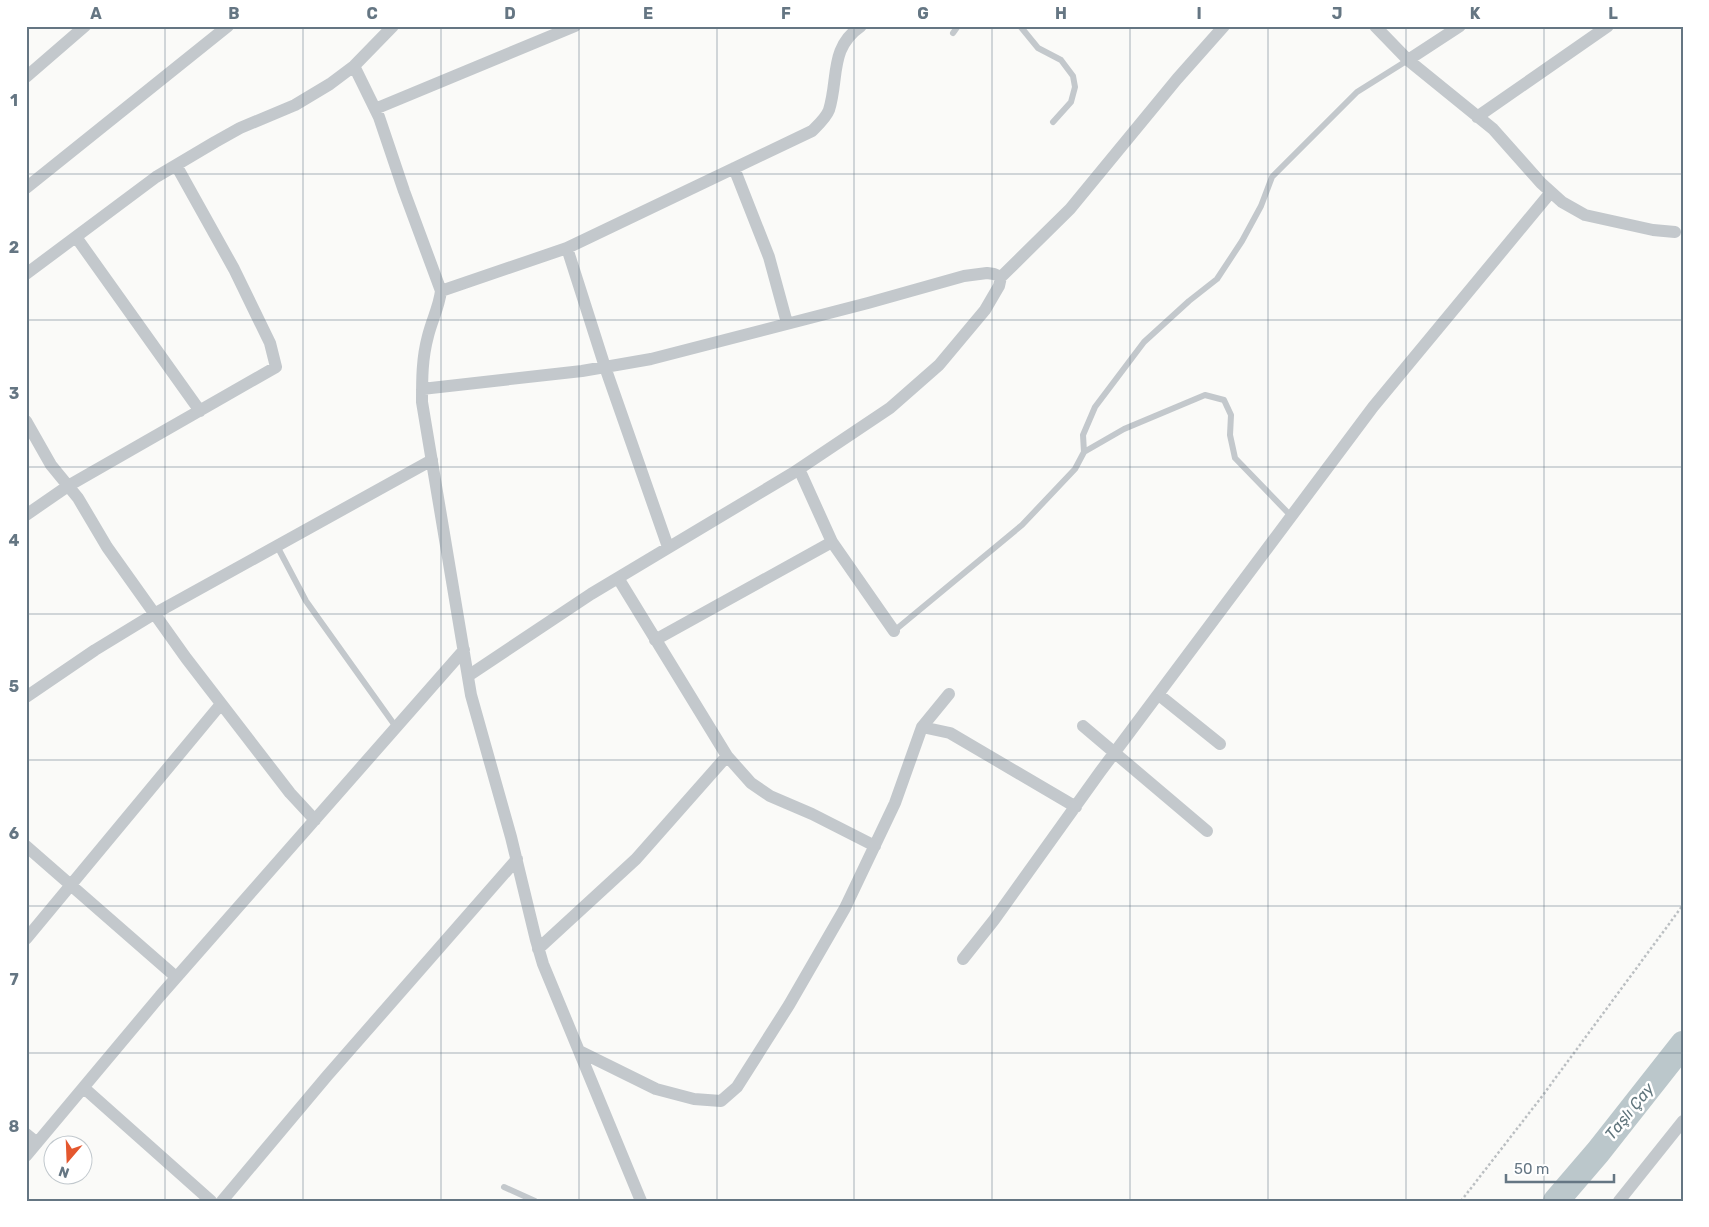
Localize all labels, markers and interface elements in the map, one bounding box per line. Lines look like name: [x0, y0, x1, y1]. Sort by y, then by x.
text: A: [90, 4, 102, 23]
text: B: [228, 4, 240, 23]
text: C: [366, 4, 378, 23]
text: D: [504, 4, 516, 23]
text: E: [643, 4, 653, 23]
text: F: [781, 4, 791, 23]
text: G: [917, 4, 929, 23]
text: H: [1055, 4, 1067, 23]
text: I: [1196, 4, 1202, 23]
text: J: [1332, 4, 1342, 23]
text: K: [1470, 4, 1481, 23]
text: L: [1608, 4, 1618, 23]
text: 1: [10, 91, 18, 110]
text: 2: [9, 238, 19, 257]
text: 3: [9, 384, 19, 403]
text: 4: [9, 531, 20, 550]
text: 5: [9, 677, 19, 696]
text: 6: [9, 824, 19, 843]
text: 7: [9, 970, 19, 989]
water label: Taşlı Çay: [1601, 1078, 1659, 1143]
text: 8: [9, 1117, 20, 1136]
north arrow: [42, 1134, 92, 1184]
scale bar: [1506, 1152, 1614, 1184]
text: 50 m: [1514, 1160, 1549, 1178]
text: N: [56, 1162, 71, 1181]

